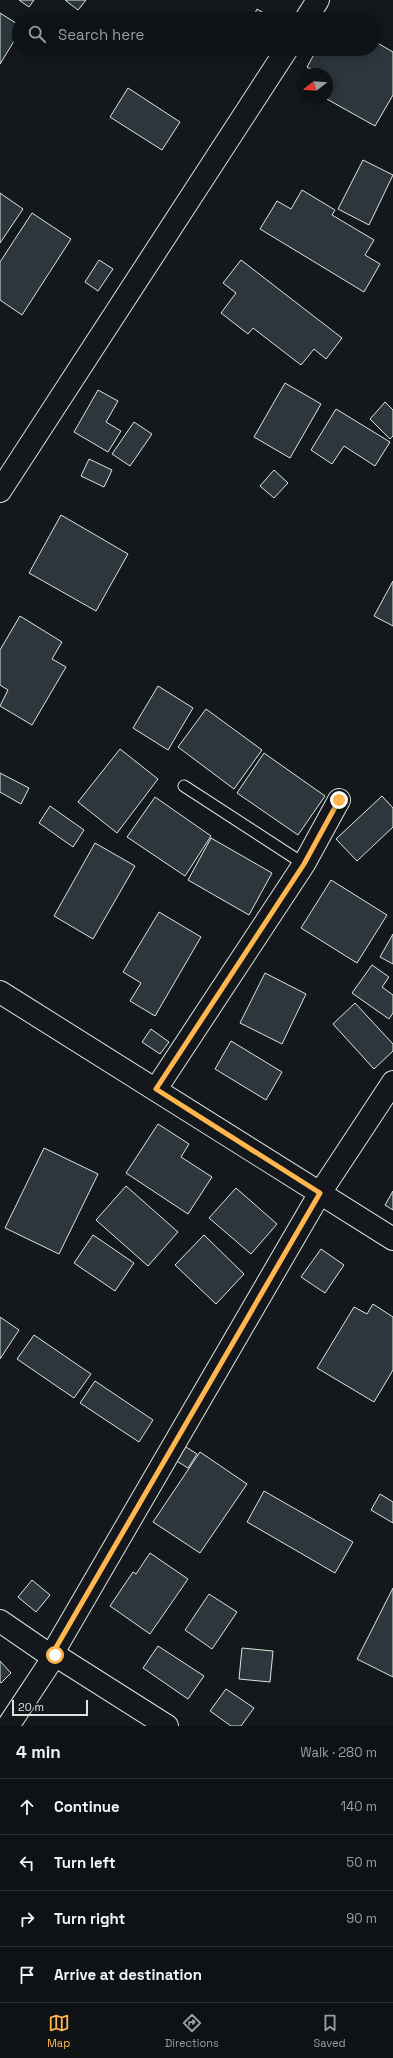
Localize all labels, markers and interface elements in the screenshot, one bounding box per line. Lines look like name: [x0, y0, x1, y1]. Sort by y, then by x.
search box: [12, 12, 381, 56]
icon: search: [26, 23, 48, 45]
text: Search here: [58, 25, 144, 44]
north arrow: [297, 68, 333, 104]
route end: [330, 791, 348, 809]
route start: [46, 1646, 64, 1664]
scale bar: [12, 1698, 88, 1717]
text: 20 m: [18, 1700, 44, 1714]
text: 4 min: [16, 1741, 61, 1763]
text: Walk · 280 m: [300, 1744, 377, 1761]
icon: ahead: [16, 1796, 38, 1818]
text: Continue: [54, 1797, 120, 1816]
text: 140 m: [341, 1798, 377, 1815]
icon: left: [16, 1852, 38, 1874]
text: Turn left: [54, 1853, 116, 1872]
text: 50 m: [346, 1854, 377, 1871]
icon: right: [16, 1908, 38, 1930]
text: Turn right: [54, 1909, 125, 1928]
text: 90 m: [346, 1910, 377, 1927]
icon: arrive: [16, 1964, 38, 1986]
text: Arrive at destination: [54, 1965, 202, 1984]
tab: Map: [47, 2012, 70, 2050]
tab: Directions: [165, 2012, 219, 2050]
tab: Saved: [314, 2012, 346, 2050]

